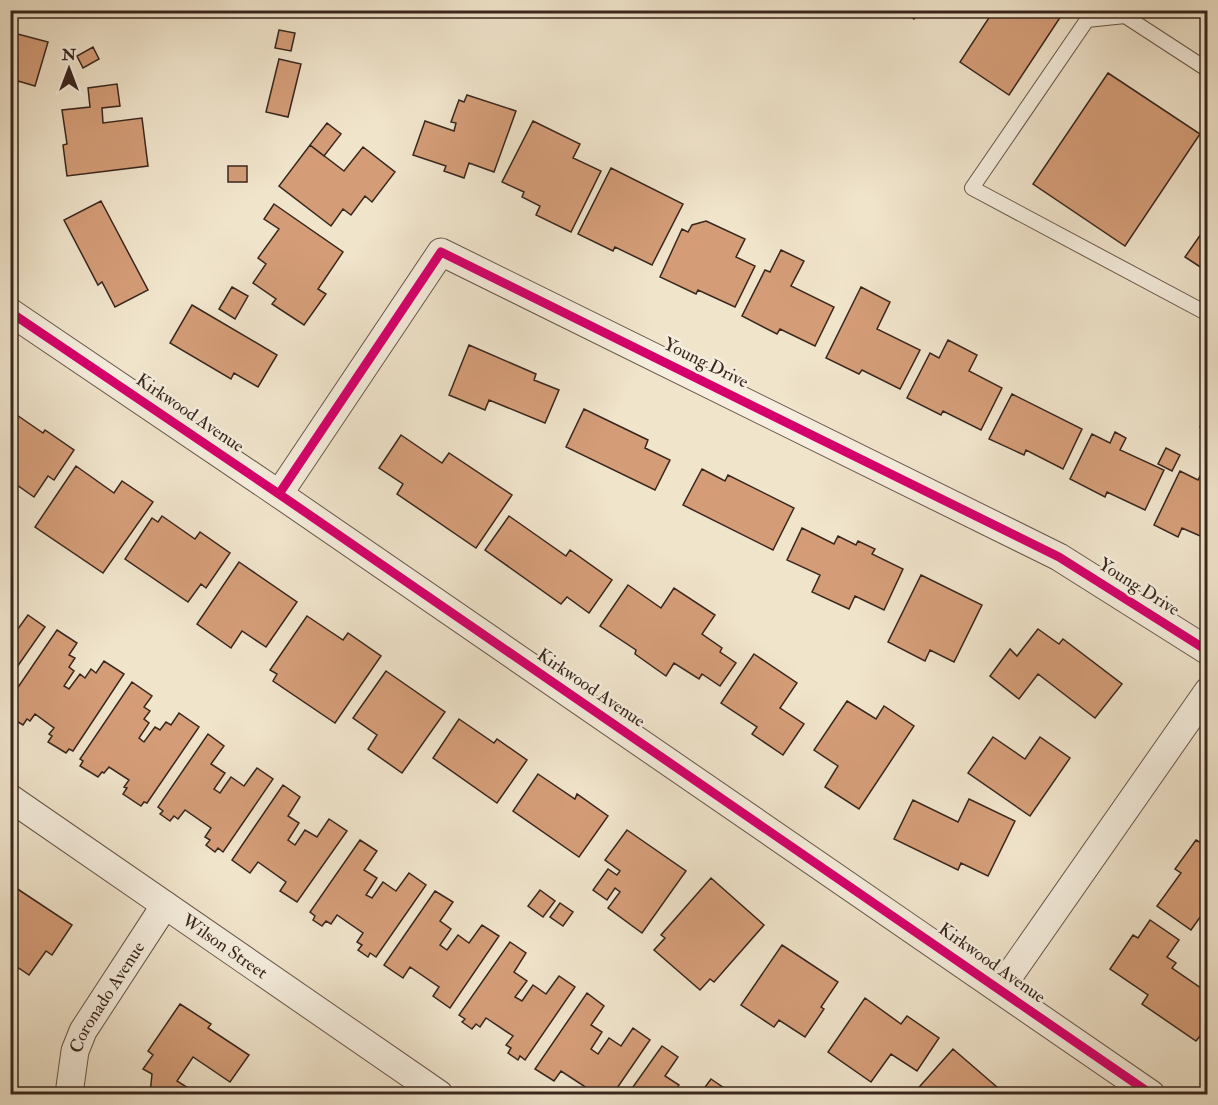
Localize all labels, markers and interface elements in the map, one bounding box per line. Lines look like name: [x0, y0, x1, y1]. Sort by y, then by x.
north arrow: [39, 39, 99, 99]
text: N: [61, 45, 77, 65]
street label: Young Drive: [660, 333, 753, 394]
street label: Kirkwood Avenue: [132, 368, 249, 458]
street label: Young Drive: [1094, 553, 1184, 621]
street label: Kirkwood Avenue: [533, 643, 650, 733]
street label: Wilson Street: [177, 908, 272, 984]
street label: Kirkwood Avenue: [934, 918, 1050, 1009]
street label: Coronado Avenue: [64, 937, 150, 1056]

